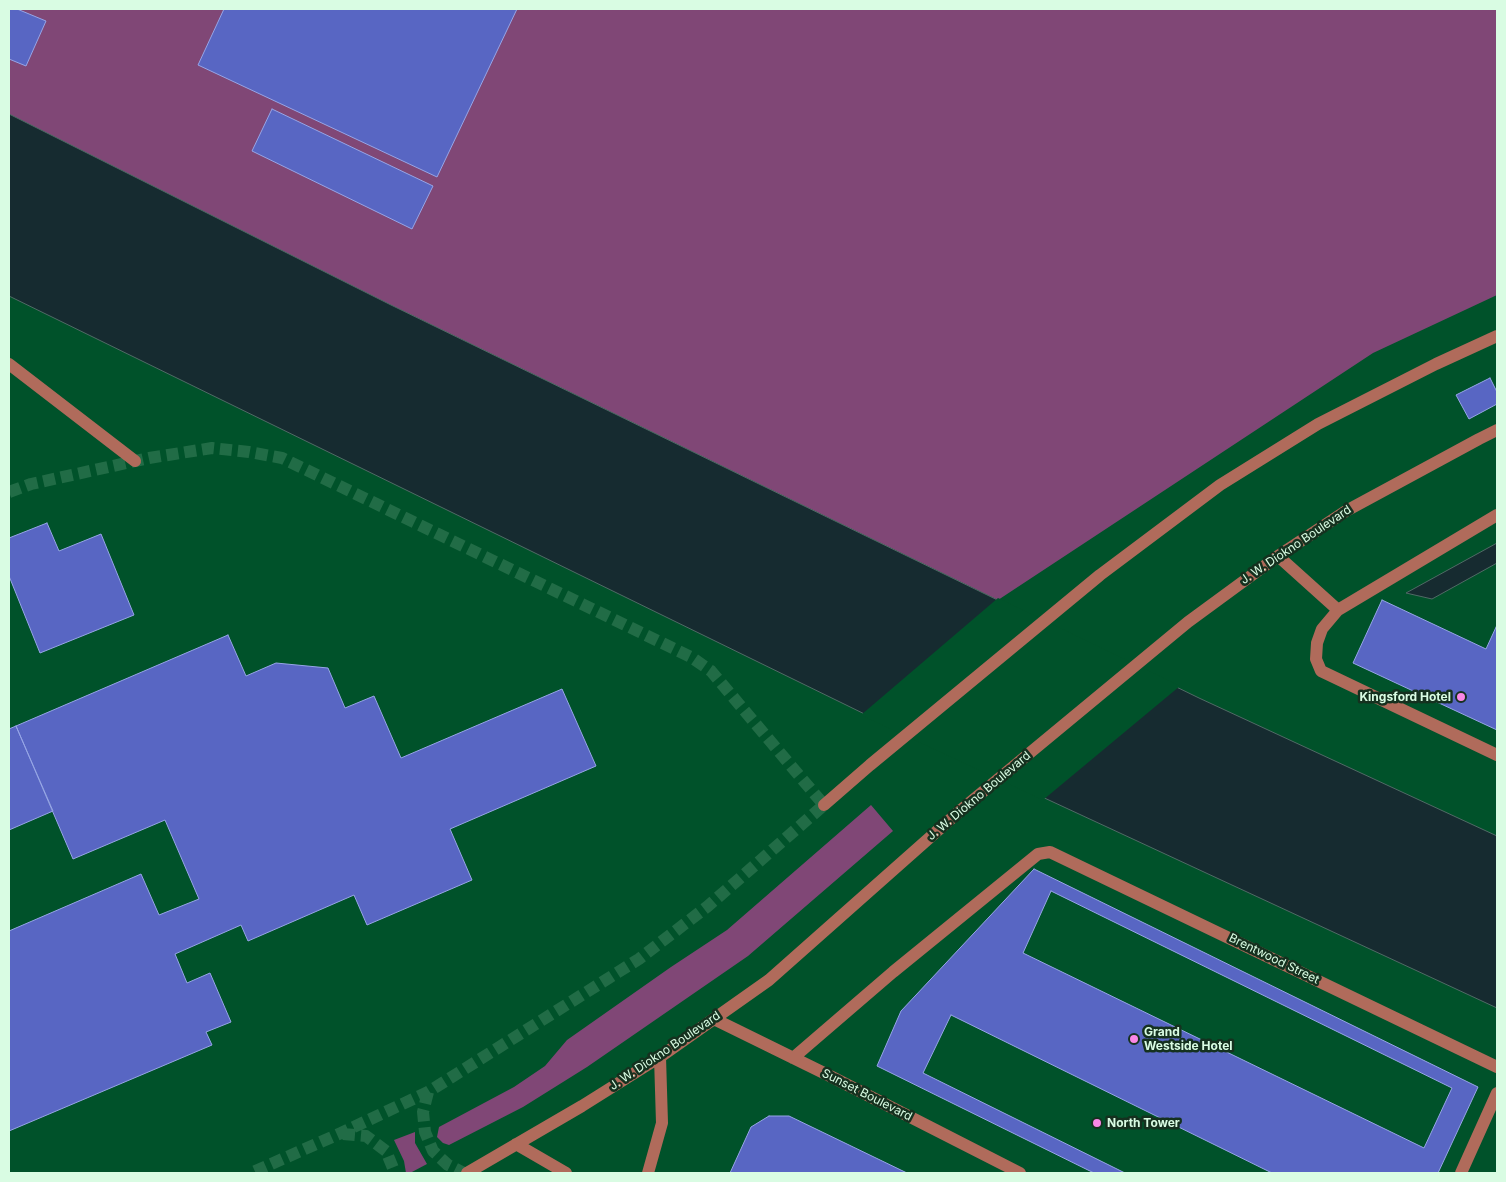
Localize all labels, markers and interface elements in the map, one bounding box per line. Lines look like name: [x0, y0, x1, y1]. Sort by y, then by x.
street label: J. W. Diokno Boulevard: [1238, 502, 1354, 588]
place label: Kingsford Hotel: [1359, 690, 1451, 704]
marker: Kingsford Hotel: [1455, 691, 1467, 703]
street label: J. W. Diokno Boulevard: [924, 748, 1034, 844]
street label: Brentwood Street: [1226, 931, 1322, 987]
street label: J. W. Diokno Boulevard: [607, 1008, 723, 1094]
place label: Grand Westside Hotel: [1144, 1025, 1233, 1053]
marker: Grand Westside Hotel: [1128, 1033, 1140, 1045]
street label: Sunset Boulevard: [819, 1066, 915, 1124]
place label: North Tower: [1107, 1116, 1180, 1130]
marker: North Tower: [1091, 1117, 1103, 1129]

